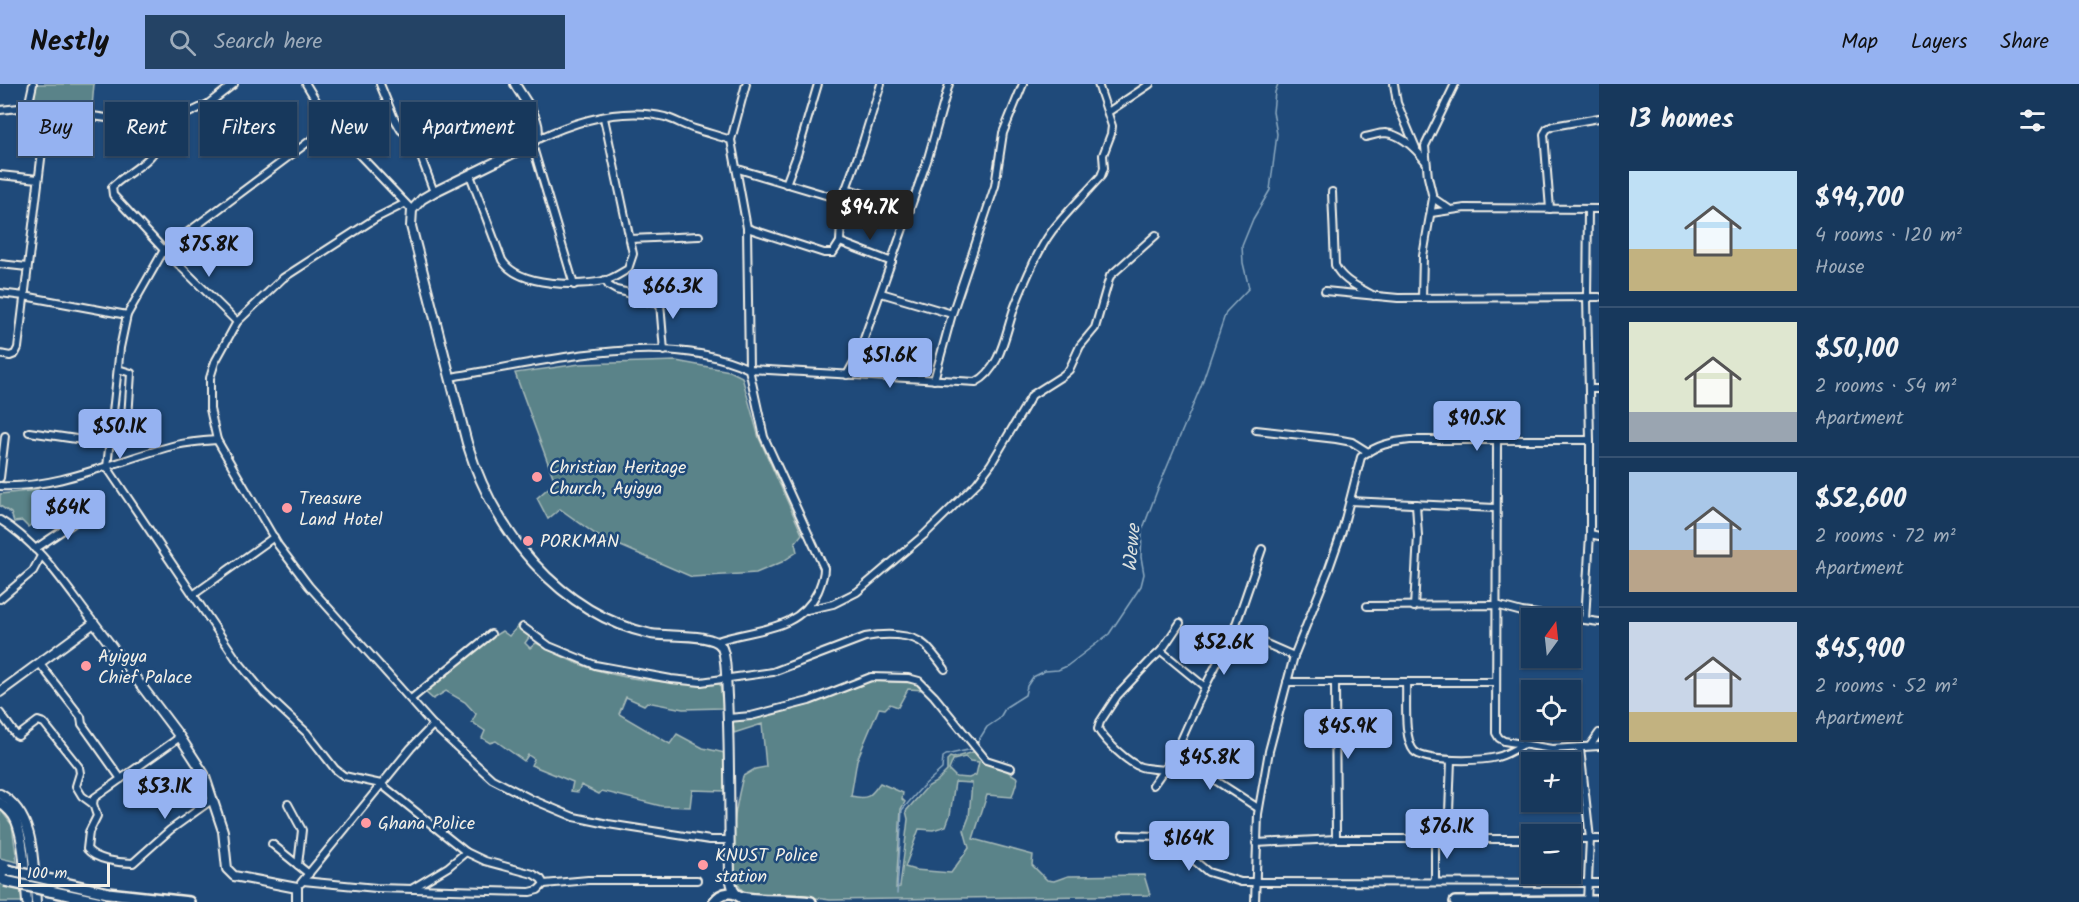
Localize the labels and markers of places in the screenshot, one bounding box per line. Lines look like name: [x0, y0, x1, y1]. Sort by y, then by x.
pin: $94.7K: [821, 190, 919, 241]
pin: $75.8K: [160, 227, 258, 278]
pin: $66.3K: [624, 269, 722, 320]
pin: $51.6K: [841, 338, 939, 389]
pin: $90.5K: [1428, 401, 1526, 452]
pin: $50.1K: [71, 409, 169, 460]
place label: Christian Heritage Church, Ayigya: [549, 454, 686, 504]
marker: Christian Heritage Church, Ayigya: [530, 470, 544, 484]
place label: Treasure Land Hotel: [299, 485, 383, 535]
pin: $64K: [32, 490, 104, 541]
marker: Treasure Land Hotel: [280, 501, 294, 515]
place label: PORKMAN: [540, 528, 619, 557]
marker: PORKMAN: [521, 534, 535, 548]
pin: $52.6K: [1175, 625, 1273, 676]
place label: Ayigya Chief Palace: [98, 643, 192, 693]
marker: Ayigya Chief Palace: [79, 659, 93, 673]
pin: $45.9K: [1299, 709, 1397, 760]
pin: $45.8K: [1161, 740, 1259, 791]
pin: $53.1K: [116, 769, 214, 820]
pin: $76.1K: [1398, 809, 1496, 860]
place label: Ghana Police: [378, 810, 475, 839]
marker: Ghana Police: [359, 816, 373, 830]
pin: $164K: [1147, 821, 1231, 872]
place label: KNUST Police station: [715, 842, 818, 892]
marker: KNUST Police station: [696, 858, 710, 872]

